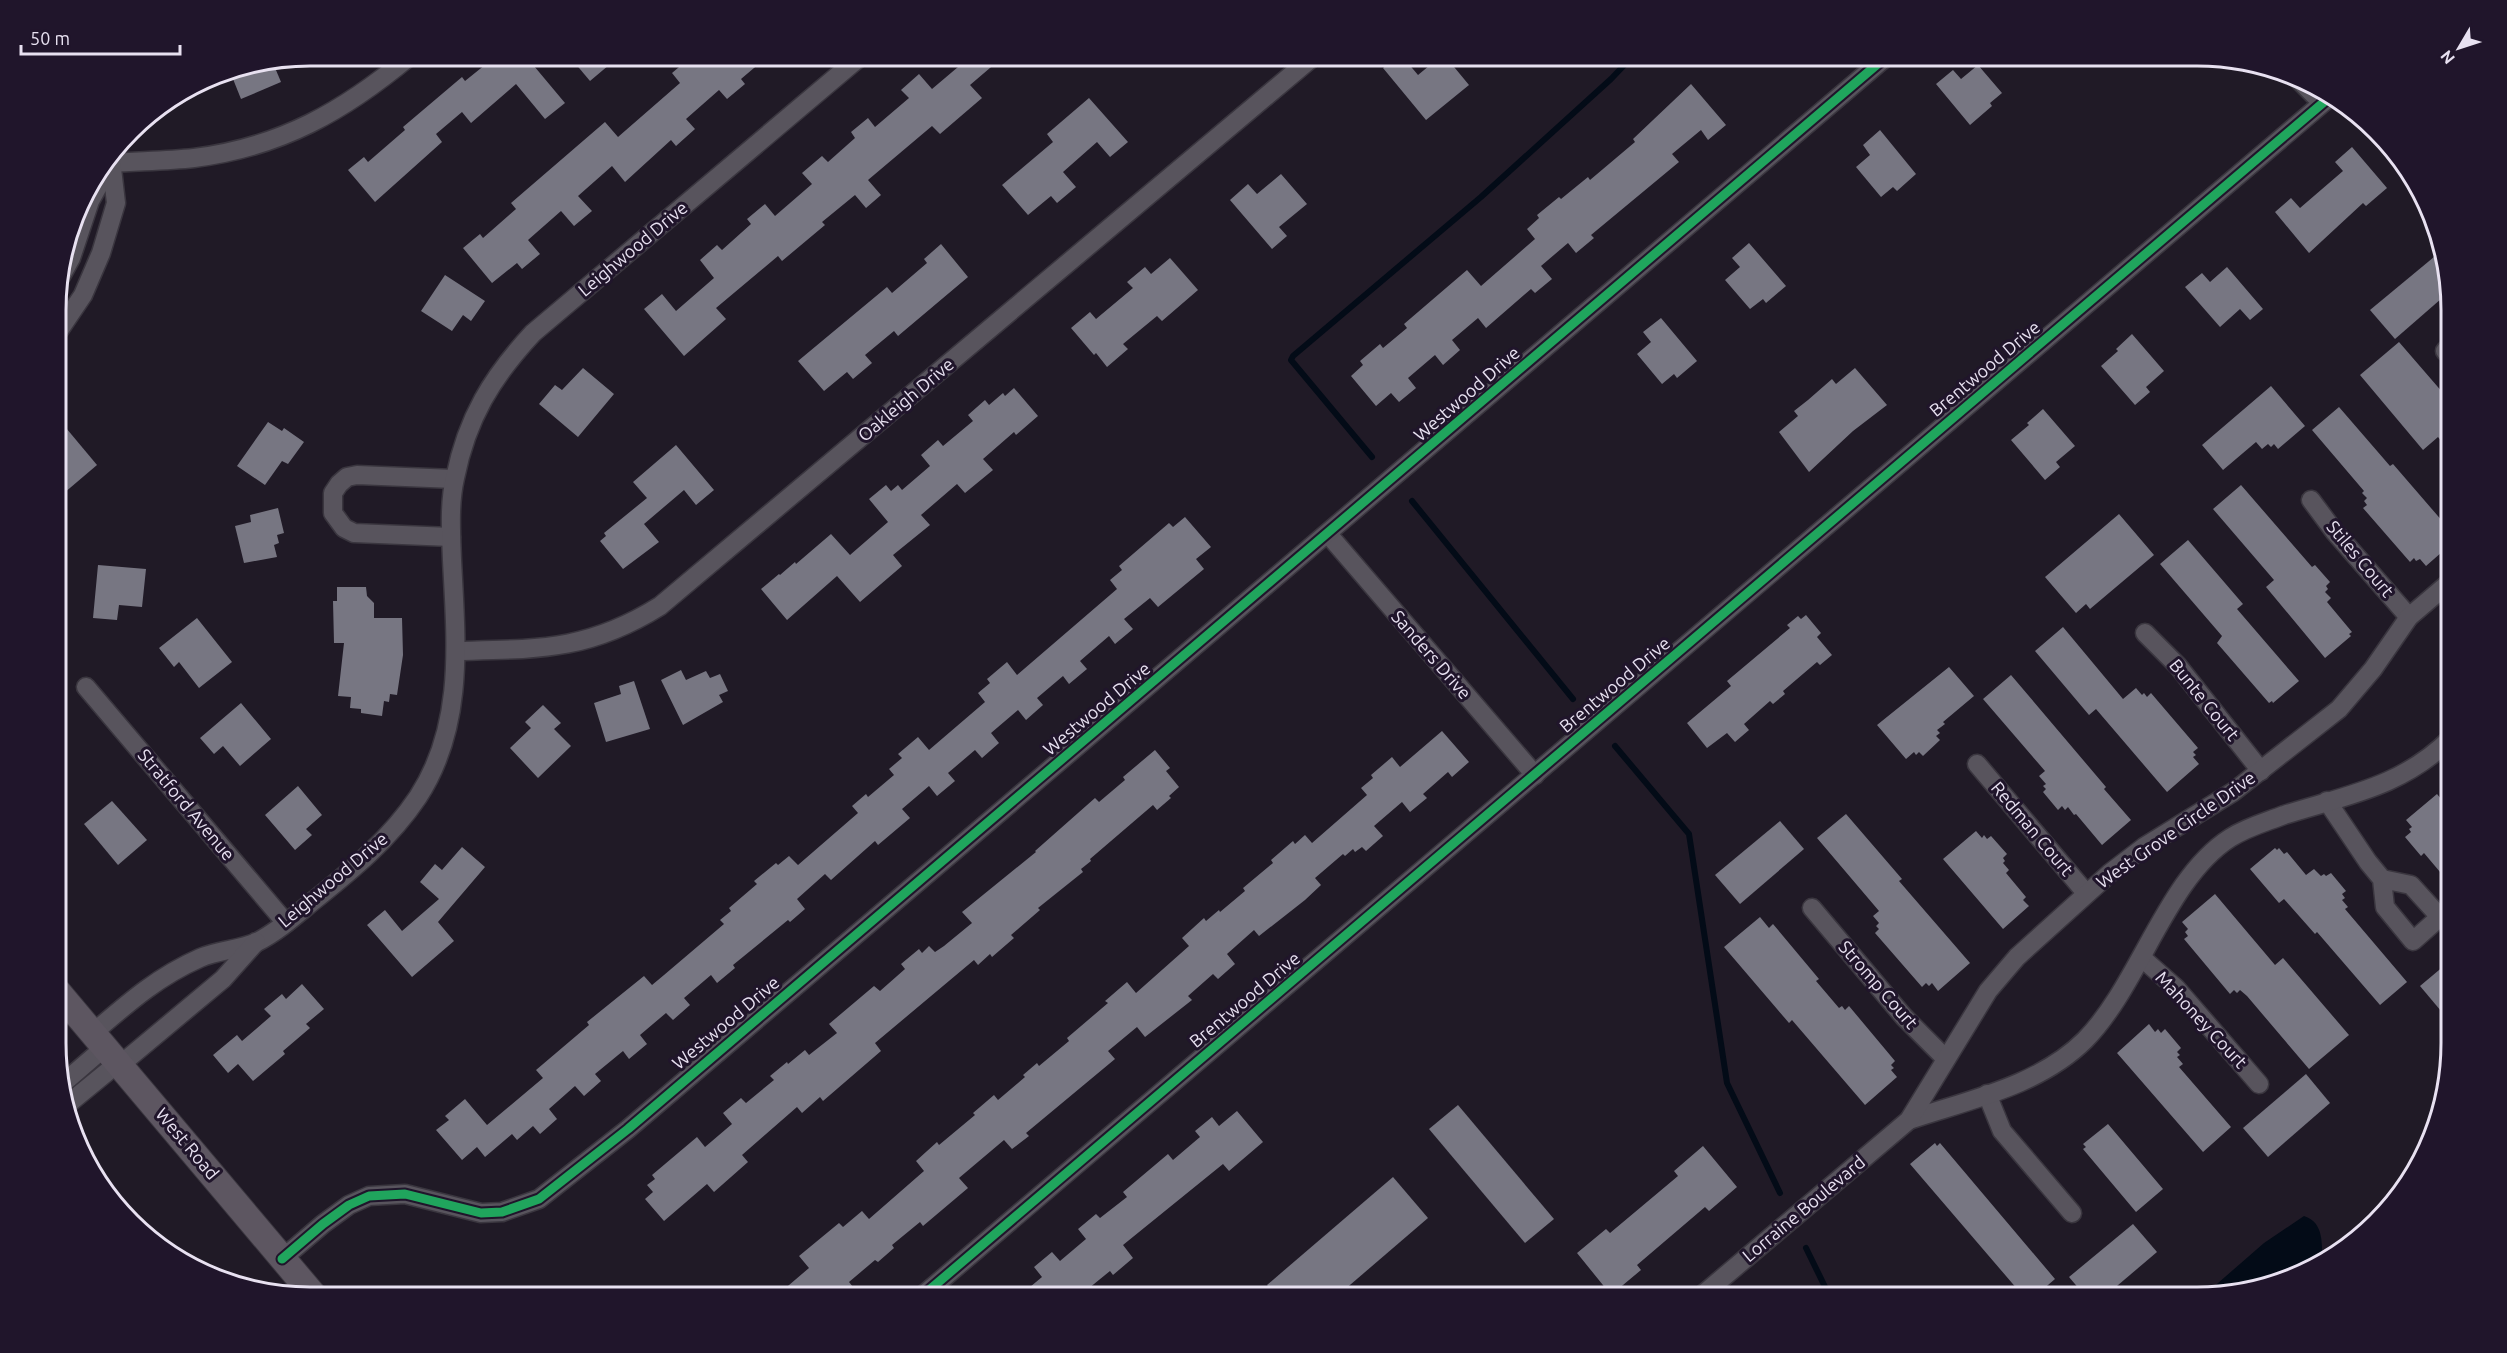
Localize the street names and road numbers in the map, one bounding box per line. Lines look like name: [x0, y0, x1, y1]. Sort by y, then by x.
street label: Leighwood Drive: [574, 197, 691, 300]
street label: Brentwood Drive: [1925, 316, 2044, 420]
street label: Westwood Drive: [1409, 342, 1523, 445]
street label: Oakleigh Drive: [853, 353, 957, 445]
street label: Stiles Court: [2323, 516, 2398, 600]
street label: Sanders Drive: [1388, 606, 1476, 703]
street label: Brentwood Drive: [1555, 632, 1674, 736]
street label: Bunte Court: [2166, 655, 2244, 744]
street label: Westwood Drive: [1039, 658, 1154, 759]
street label: Stratford Avenue: [134, 745, 239, 864]
street label: West Grove Circle Drive: [2092, 767, 2259, 892]
street label: Redman Court: [1988, 777, 2078, 879]
street label: Leighwood Drive: [274, 828, 391, 931]
street label: Stromp Court: [1835, 936, 1922, 1032]
street label: Brentwood Drive: [1185, 947, 1304, 1051]
street label: Mahoney Court: [2152, 967, 2251, 1072]
street label: Westwood Drive: [668, 972, 783, 1073]
street label: West Road: [152, 1104, 223, 1183]
street label: Lorraine Boulevard: [1738, 1151, 1869, 1265]

